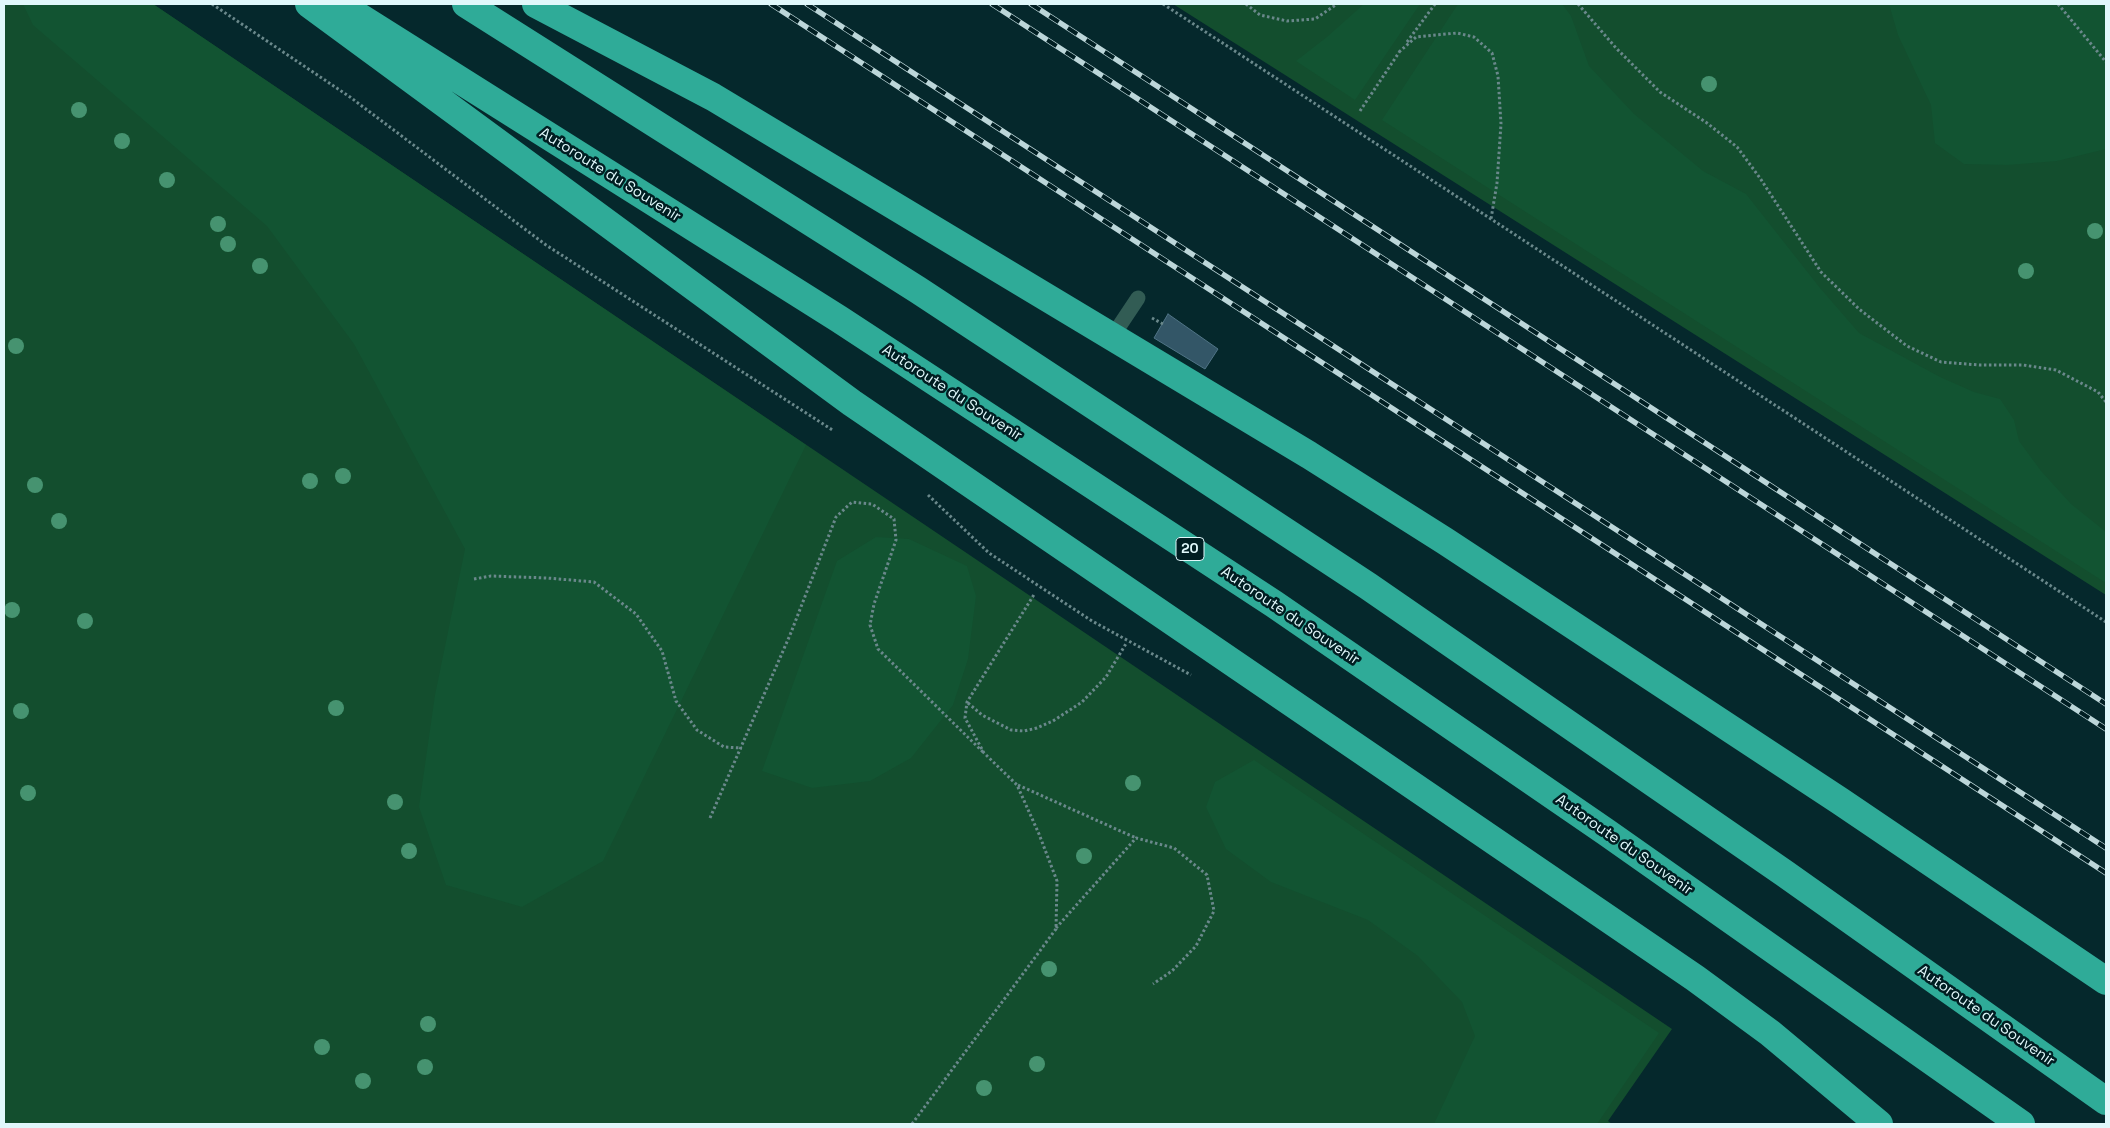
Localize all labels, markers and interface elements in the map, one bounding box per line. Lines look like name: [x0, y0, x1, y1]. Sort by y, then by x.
street label: Autoroute du Souvenir: [536, 124, 684, 226]
street label: Autoroute du Souvenir: [879, 341, 1025, 445]
road number: 20: [1176, 538, 1204, 560]
street label: Autoroute du Souvenir: [1217, 563, 1363, 669]
street label: Autoroute du Souvenir: [1552, 791, 1696, 899]
street label: Autoroute du Souvenir: [1914, 962, 2058, 1070]

